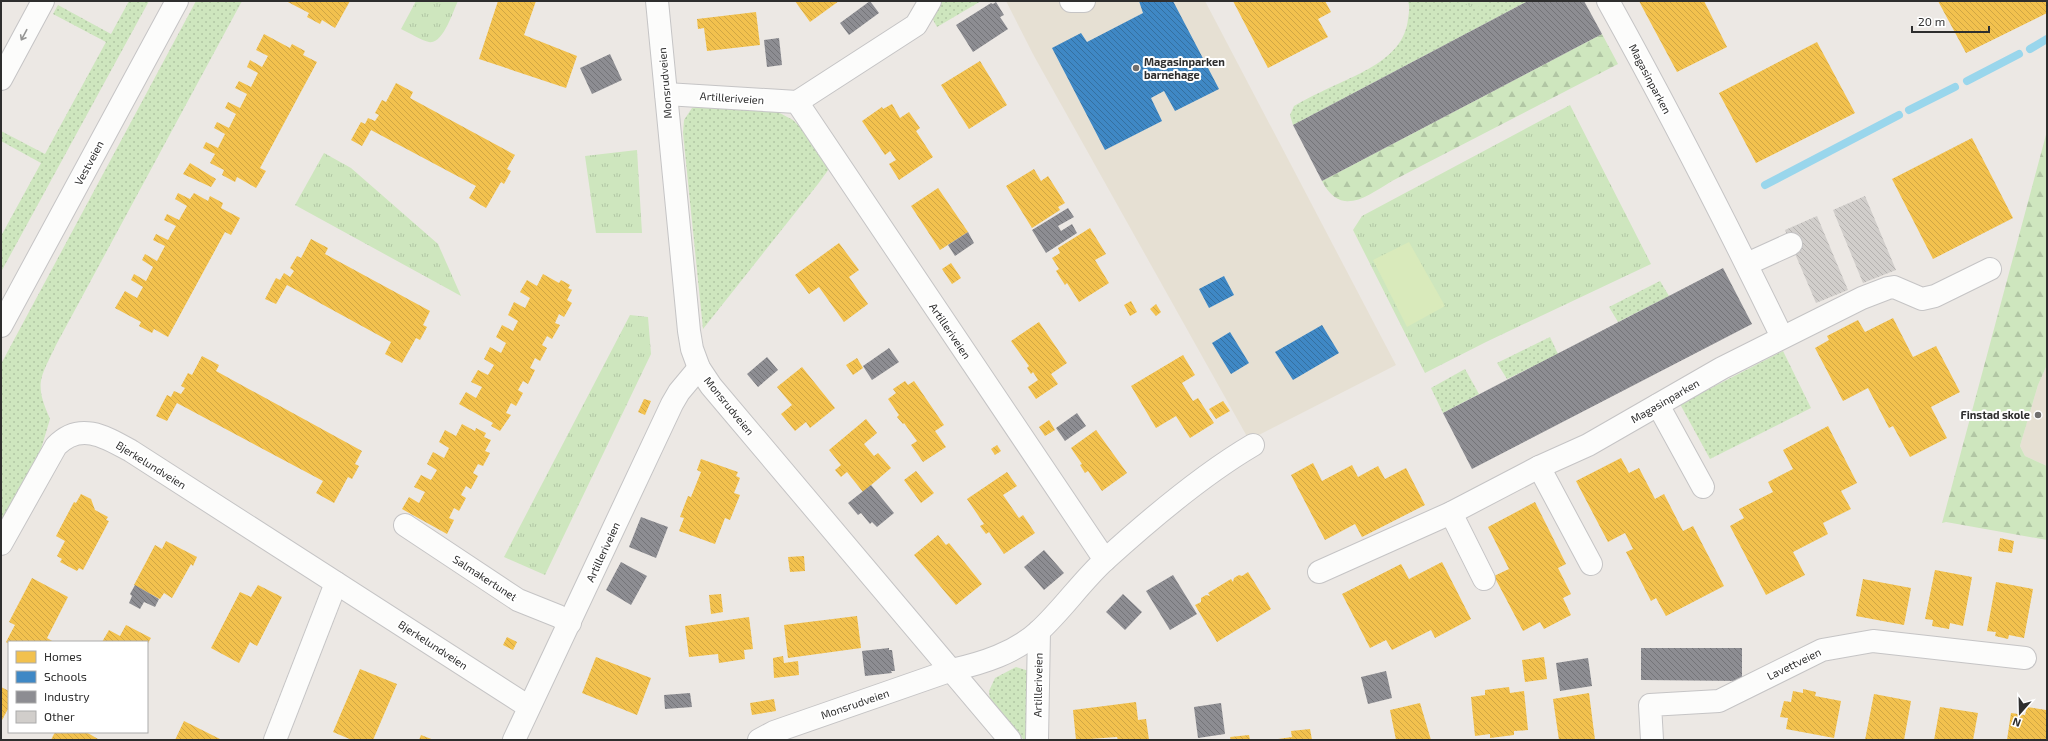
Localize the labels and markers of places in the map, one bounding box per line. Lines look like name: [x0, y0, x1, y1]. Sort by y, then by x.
place label: Magasinparken barnehage: [1144, 55, 1225, 81]
marker: Magasinparken barnehage: [1131, 63, 1141, 73]
place label: Finstad skole: [1961, 408, 2030, 421]
marker: Finstad skole: [2033, 410, 2043, 420]

